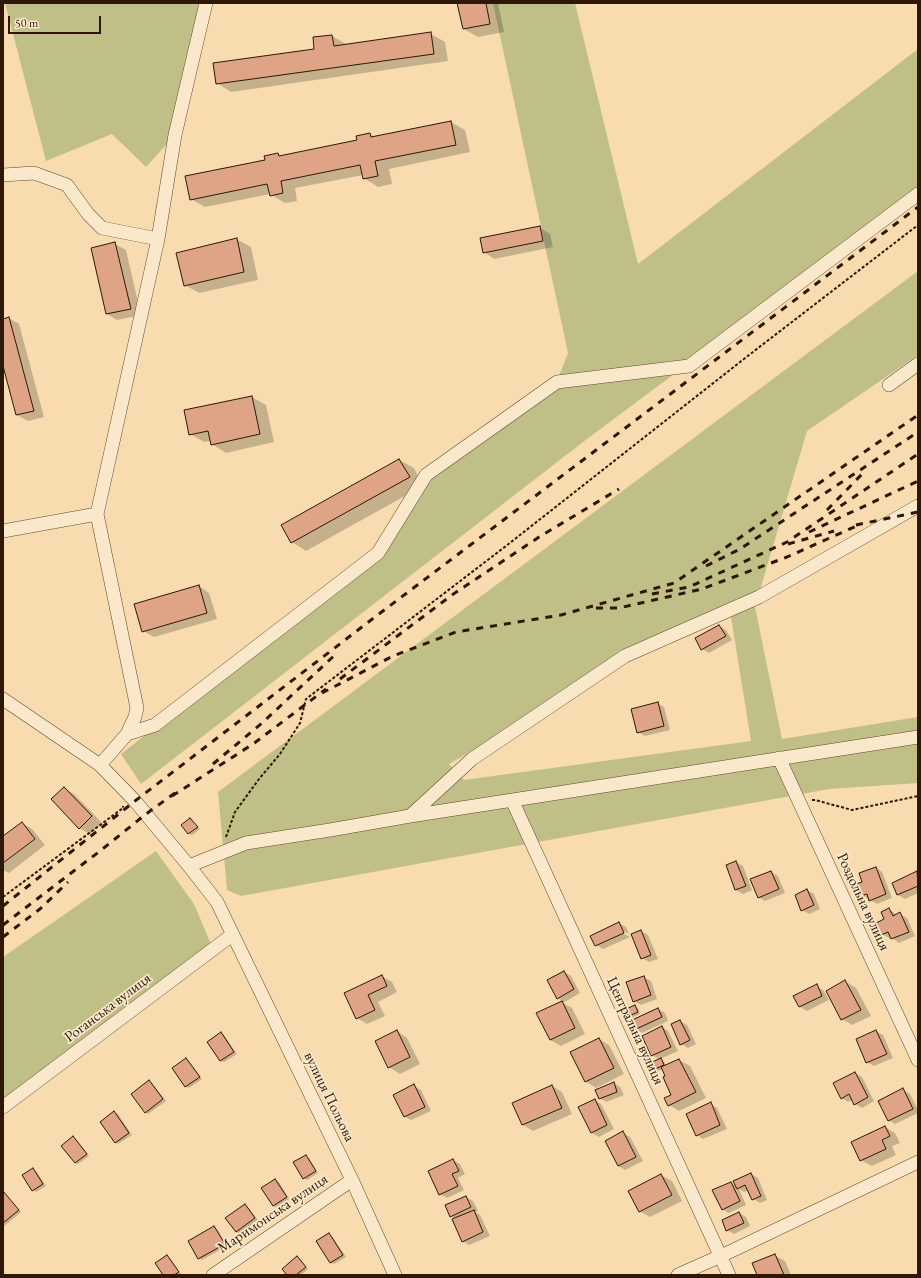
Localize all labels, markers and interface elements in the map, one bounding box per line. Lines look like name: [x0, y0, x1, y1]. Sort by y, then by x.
scale bar: [10, 8, 103, 34]
text: 50 m: [15, 15, 38, 31]
street label: Роздольна вулиця: [832, 850, 894, 954]
street label: Роганська вулиця: [61, 970, 155, 1046]
street label: Центральна вулиця: [602, 974, 668, 1088]
street label: вулиця Польова: [300, 1049, 358, 1145]
street label: Маримонська вулиця: [214, 1170, 332, 1258]

